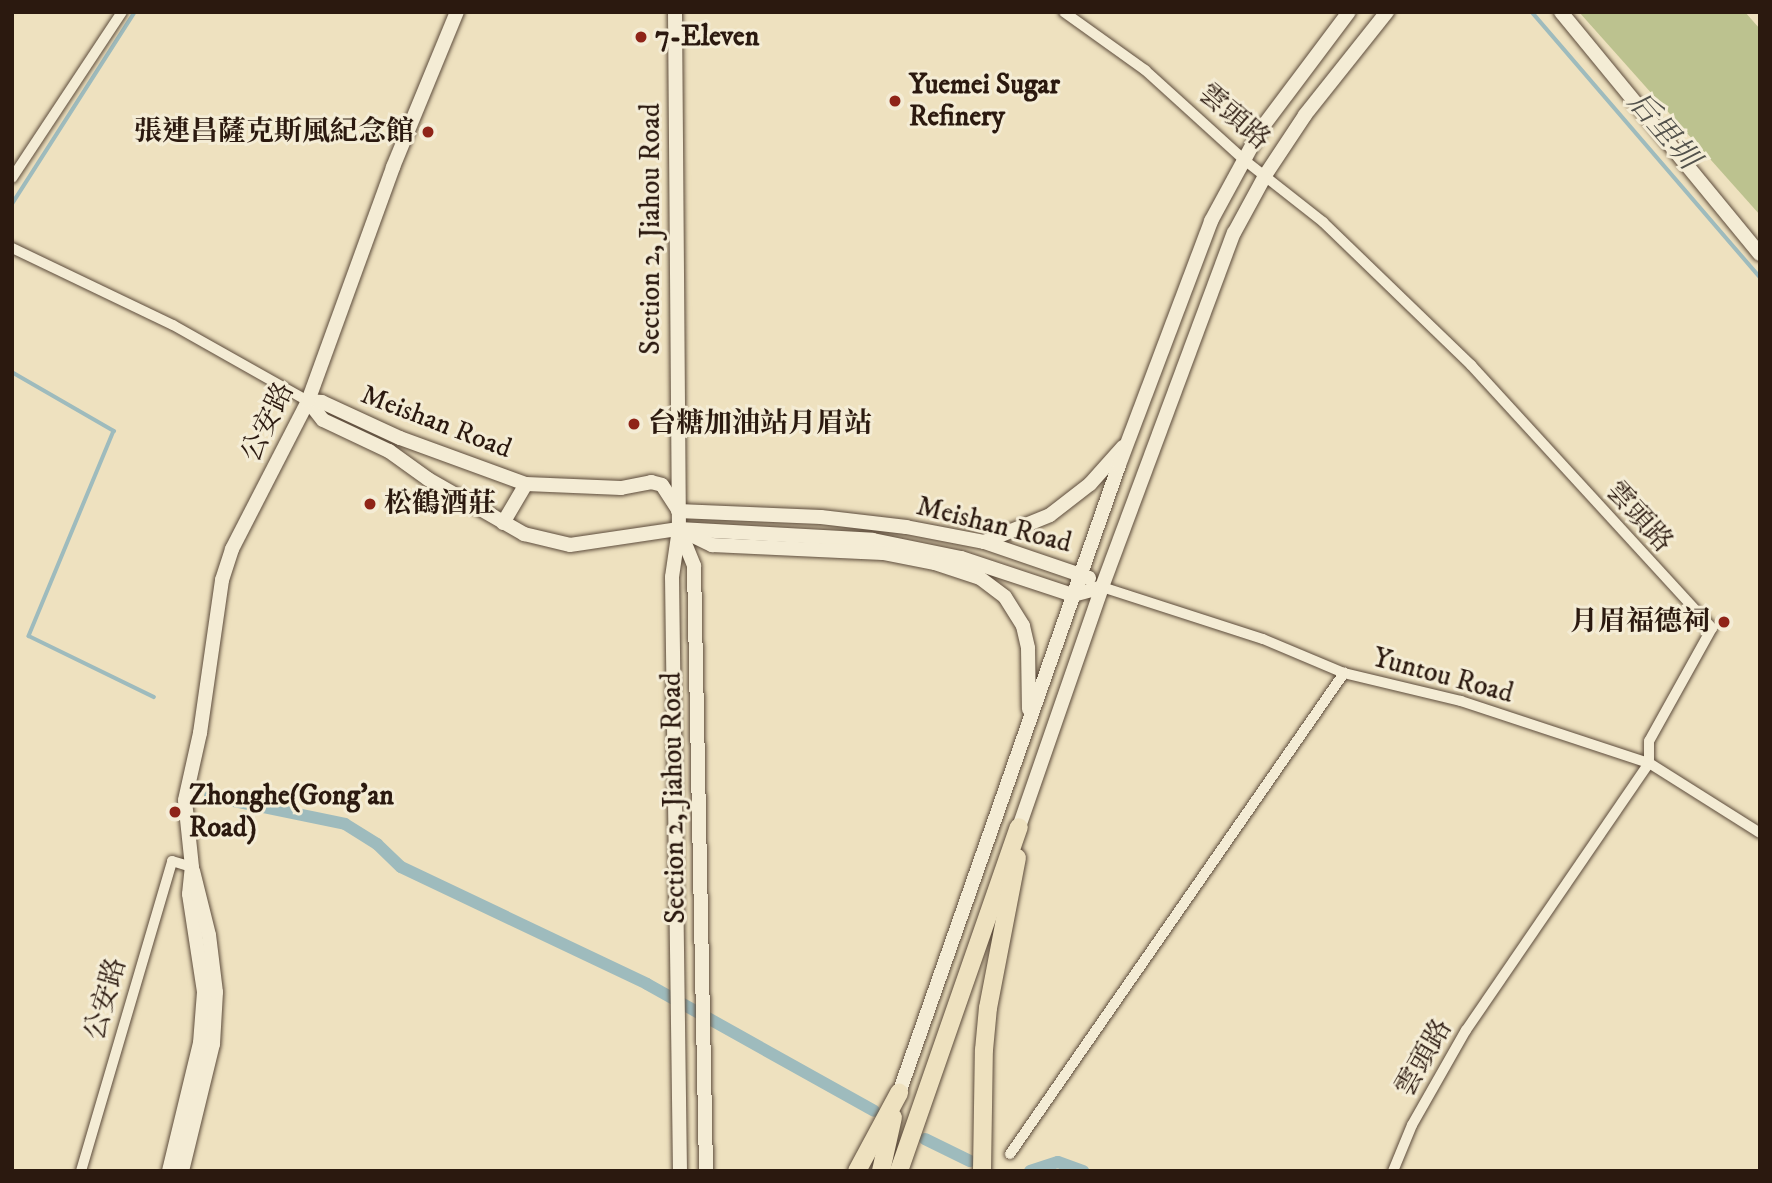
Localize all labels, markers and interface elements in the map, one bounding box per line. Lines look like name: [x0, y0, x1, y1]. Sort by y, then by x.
place label: 7-Eleven: [655, 20, 759, 54]
marker: 7-Eleven: [633, 29, 649, 45]
place label: Yuemei Sugar Refinery: [909, 68, 1060, 134]
street label: 雲頭路: [1191, 77, 1277, 157]
water label: 后里圳: [1619, 85, 1705, 177]
marker: Yuemei Sugar Refinery: [887, 93, 903, 109]
street label: Section 2, Jiahou Road: [634, 103, 668, 355]
place label: 張連昌薩克斯風紀念館: [134, 115, 414, 149]
marker: 張連昌薩克斯風紀念館: [420, 124, 436, 140]
street label: 公安路: [234, 377, 302, 467]
street label: Meishan Road: [356, 378, 516, 466]
place label: 台糖加油站月眉站: [648, 407, 872, 441]
marker: 台糖加油站月眉站: [626, 416, 642, 432]
street label: 雲頭路: [1598, 475, 1680, 559]
place label: 松鶴酒莊: [384, 487, 496, 521]
street label: Meishan Road: [913, 490, 1075, 560]
marker: 松鶴酒莊: [362, 496, 378, 512]
place label: 月眉福德祠: [1570, 605, 1710, 639]
marker: 月眉福德祠: [1716, 614, 1732, 630]
street label: Yuntou Road: [1369, 641, 1517, 711]
street label: Section 2, Jiahou Road: [655, 672, 693, 924]
place label: Zhonghe(Gong'an Road): [189, 779, 394, 845]
marker: Zhonghe(Gong'an Road): [167, 804, 183, 820]
street label: 公安路: [78, 954, 134, 1044]
street label: 雲頭路: [1388, 1013, 1460, 1103]

